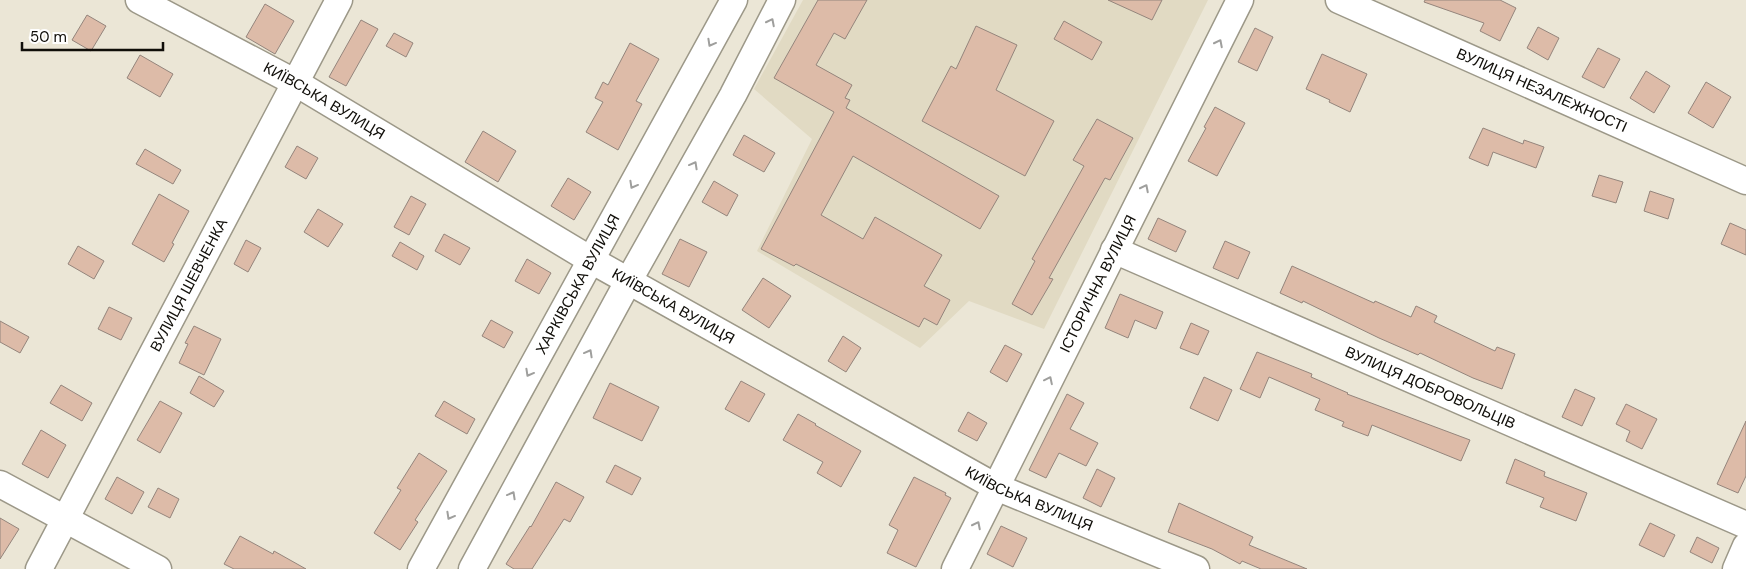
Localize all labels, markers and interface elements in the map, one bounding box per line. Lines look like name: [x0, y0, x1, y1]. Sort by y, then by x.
one-way arrow: [765, 18, 775, 27]
scale bar: [22, 20, 164, 52]
text: 50 m: [30, 27, 67, 47]
one-way arrow: [707, 37, 717, 46]
one-way arrow: [1213, 39, 1223, 48]
street label: ВУЛИЦЯ НЕЗАЛЕЖНОСТІ: [1453, 43, 1630, 137]
street label: КИЇВСЬКА ВУЛИЦЯ: [260, 58, 389, 144]
one-way arrow: [688, 161, 698, 170]
one-way arrow: [629, 180, 639, 189]
one-way arrow: [1139, 184, 1149, 193]
street label: ХАРКІВСЬКА ВУЛИЦЯ: [531, 211, 624, 358]
street label: ІСТОРИЧНА ВУЛИЦЯ: [1055, 212, 1141, 356]
street label: ВУЛИЦЯ ШЕВЧЕНКА: [145, 215, 232, 355]
street label: КИЇВСЬКА ВУЛИЦЯ: [608, 264, 738, 349]
street label: ВУЛИЦЯ ДОБРОВОЛЬЦІВ: [1342, 342, 1519, 434]
one-way arrow: [583, 349, 593, 358]
one-way arrow: [525, 368, 535, 377]
one-way arrow: [1043, 376, 1053, 385]
street label: КИЇВСЬКА ВУЛИЦЯ: [962, 462, 1096, 536]
one-way arrow: [506, 492, 516, 501]
one-way arrow: [446, 510, 456, 519]
one-way arrow: [971, 522, 981, 531]

